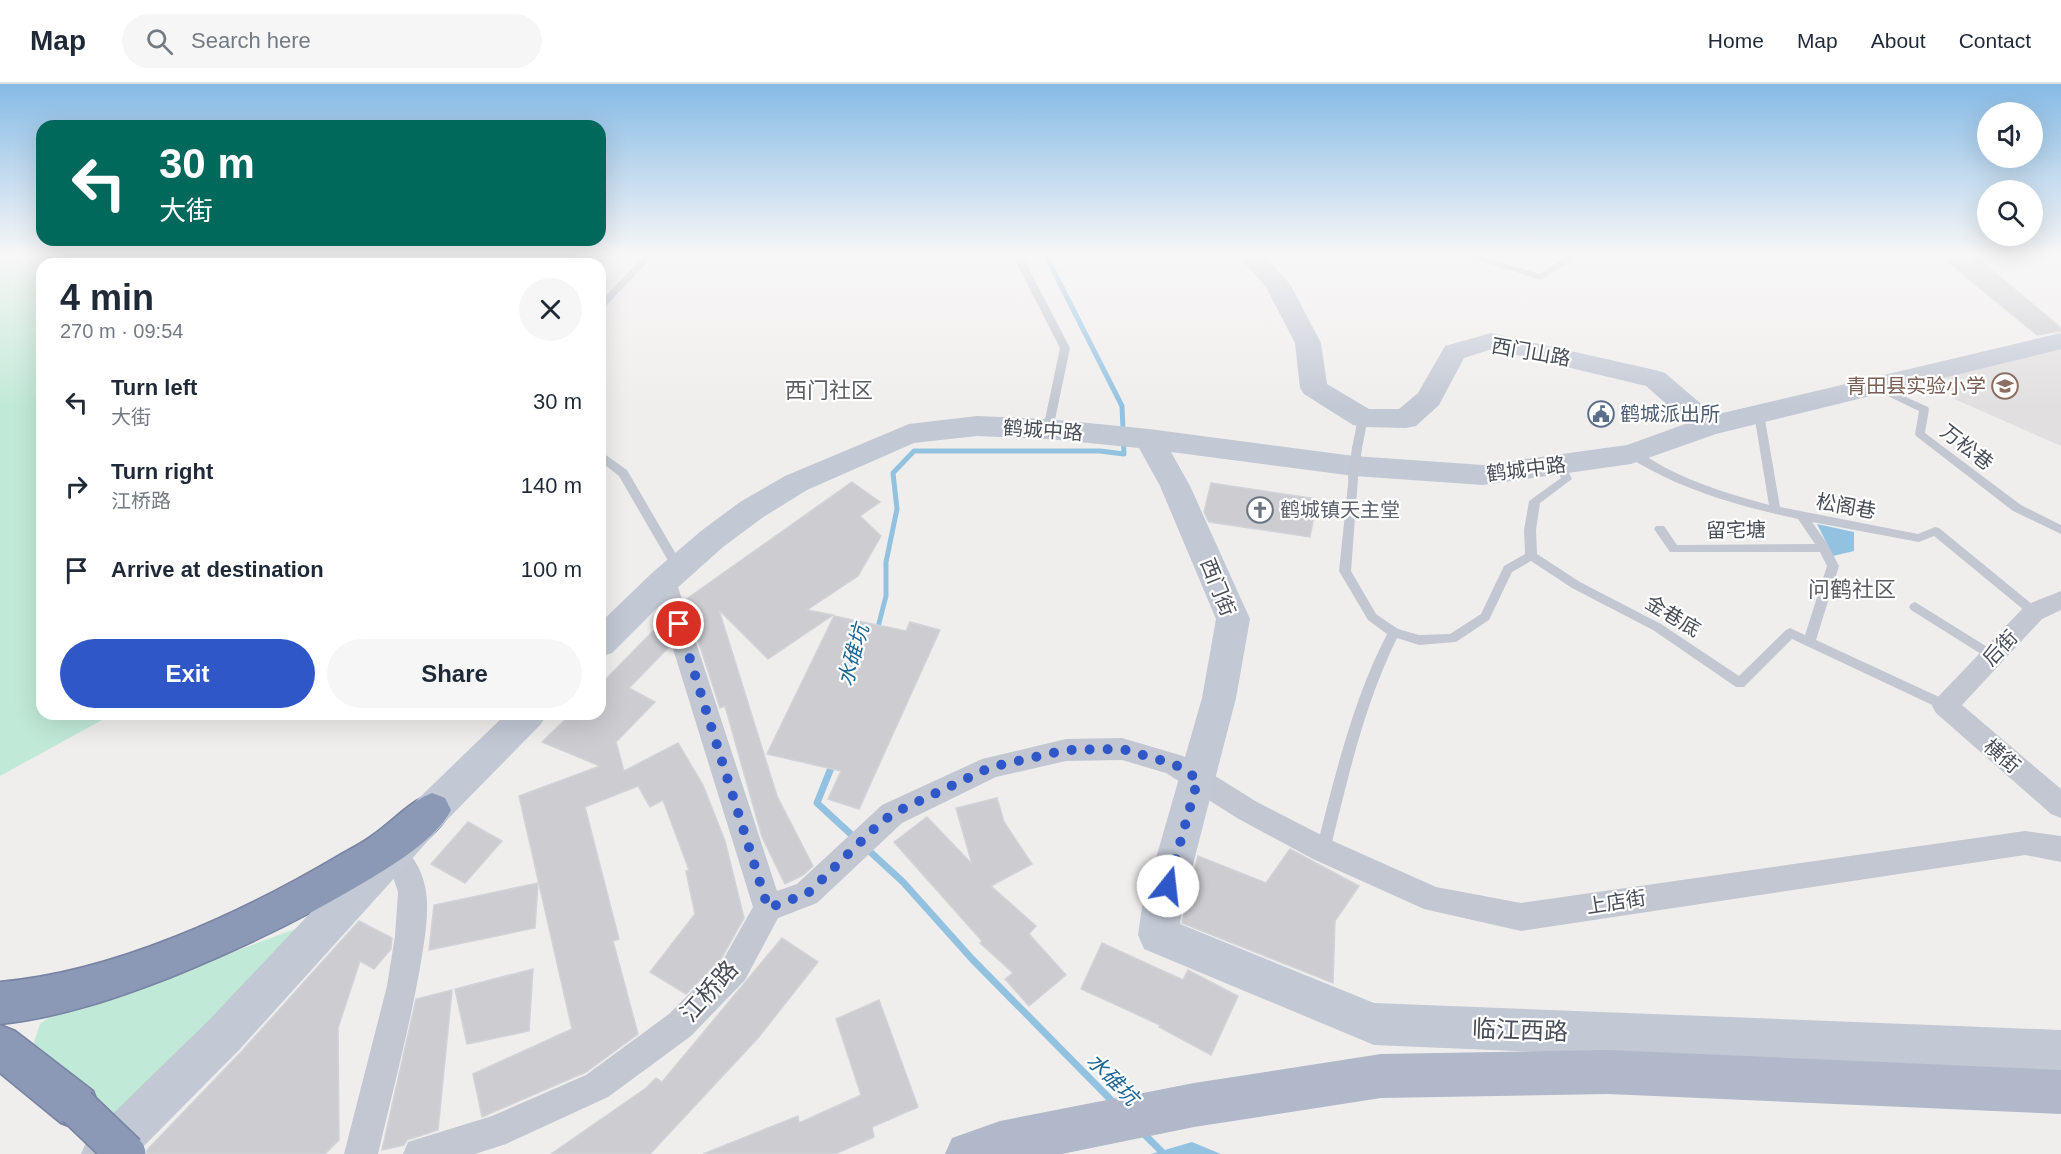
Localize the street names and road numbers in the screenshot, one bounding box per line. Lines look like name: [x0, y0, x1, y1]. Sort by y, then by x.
street label: 西门山路: [1490, 334, 1572, 370]
street label: 鹤城中路: [1002, 416, 1084, 444]
street label: 万松巷: [1937, 420, 1997, 474]
street label: 鹤城中路: [1485, 453, 1567, 485]
street label: 松阁巷: [1815, 490, 1877, 522]
street label: 留宅塘: [1706, 518, 1766, 542]
street label: 西门街: [1197, 555, 1239, 619]
street label: 金巷底: [1642, 591, 1704, 641]
street label: 后街: [1978, 626, 2022, 670]
street label: 横街: [1980, 735, 2024, 777]
street label: 上店街: [1585, 886, 1647, 918]
street label: 江桥路: [675, 955, 743, 1027]
street label: 临江西路: [1472, 1015, 1568, 1045]

